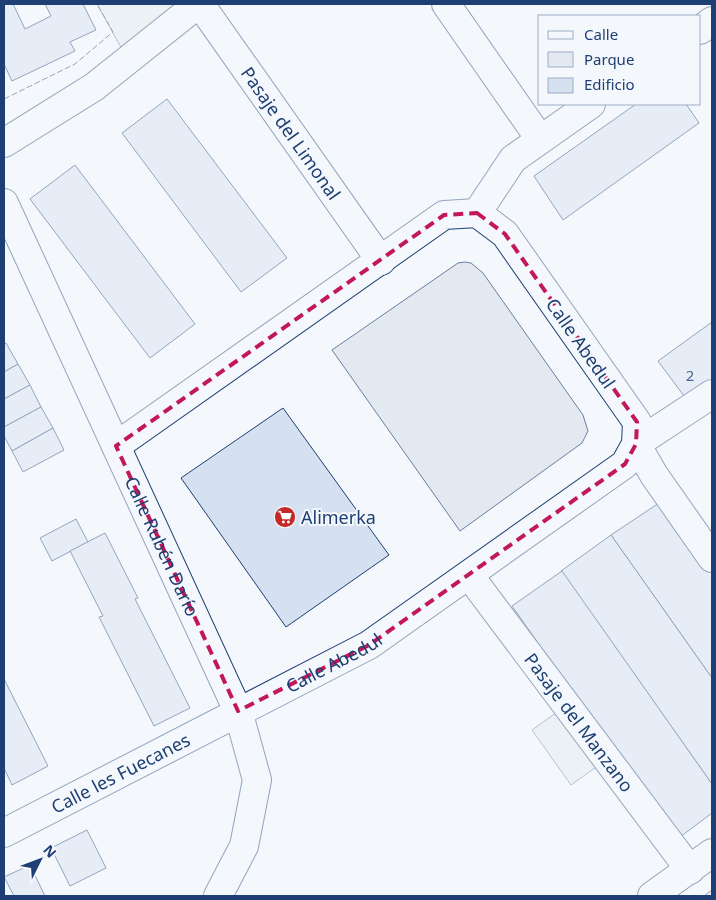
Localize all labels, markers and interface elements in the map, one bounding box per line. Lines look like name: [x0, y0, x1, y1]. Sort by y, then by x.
legend: [538, 15, 701, 105]
text: Calle: [584, 24, 618, 44]
text: Parque: [584, 49, 634, 69]
street label: Pasaje del Limonal: [236, 62, 346, 204]
text: Edificio: [584, 74, 635, 94]
street label: Calle Abedul: [541, 293, 621, 393]
house number: 2: [686, 365, 694, 385]
street label: Calle Rubén Darío: [120, 473, 205, 620]
supermarket icon: Alimerka: [273, 505, 297, 529]
place label: Alimerka: [301, 505, 376, 529]
street label: Calle Abedul: [282, 628, 387, 698]
street label: Pasaje del Manzano: [519, 648, 639, 797]
street label: Calle les Fuecanes: [47, 727, 194, 819]
north arrow: [15, 835, 65, 885]
text: N: [39, 840, 61, 862]

